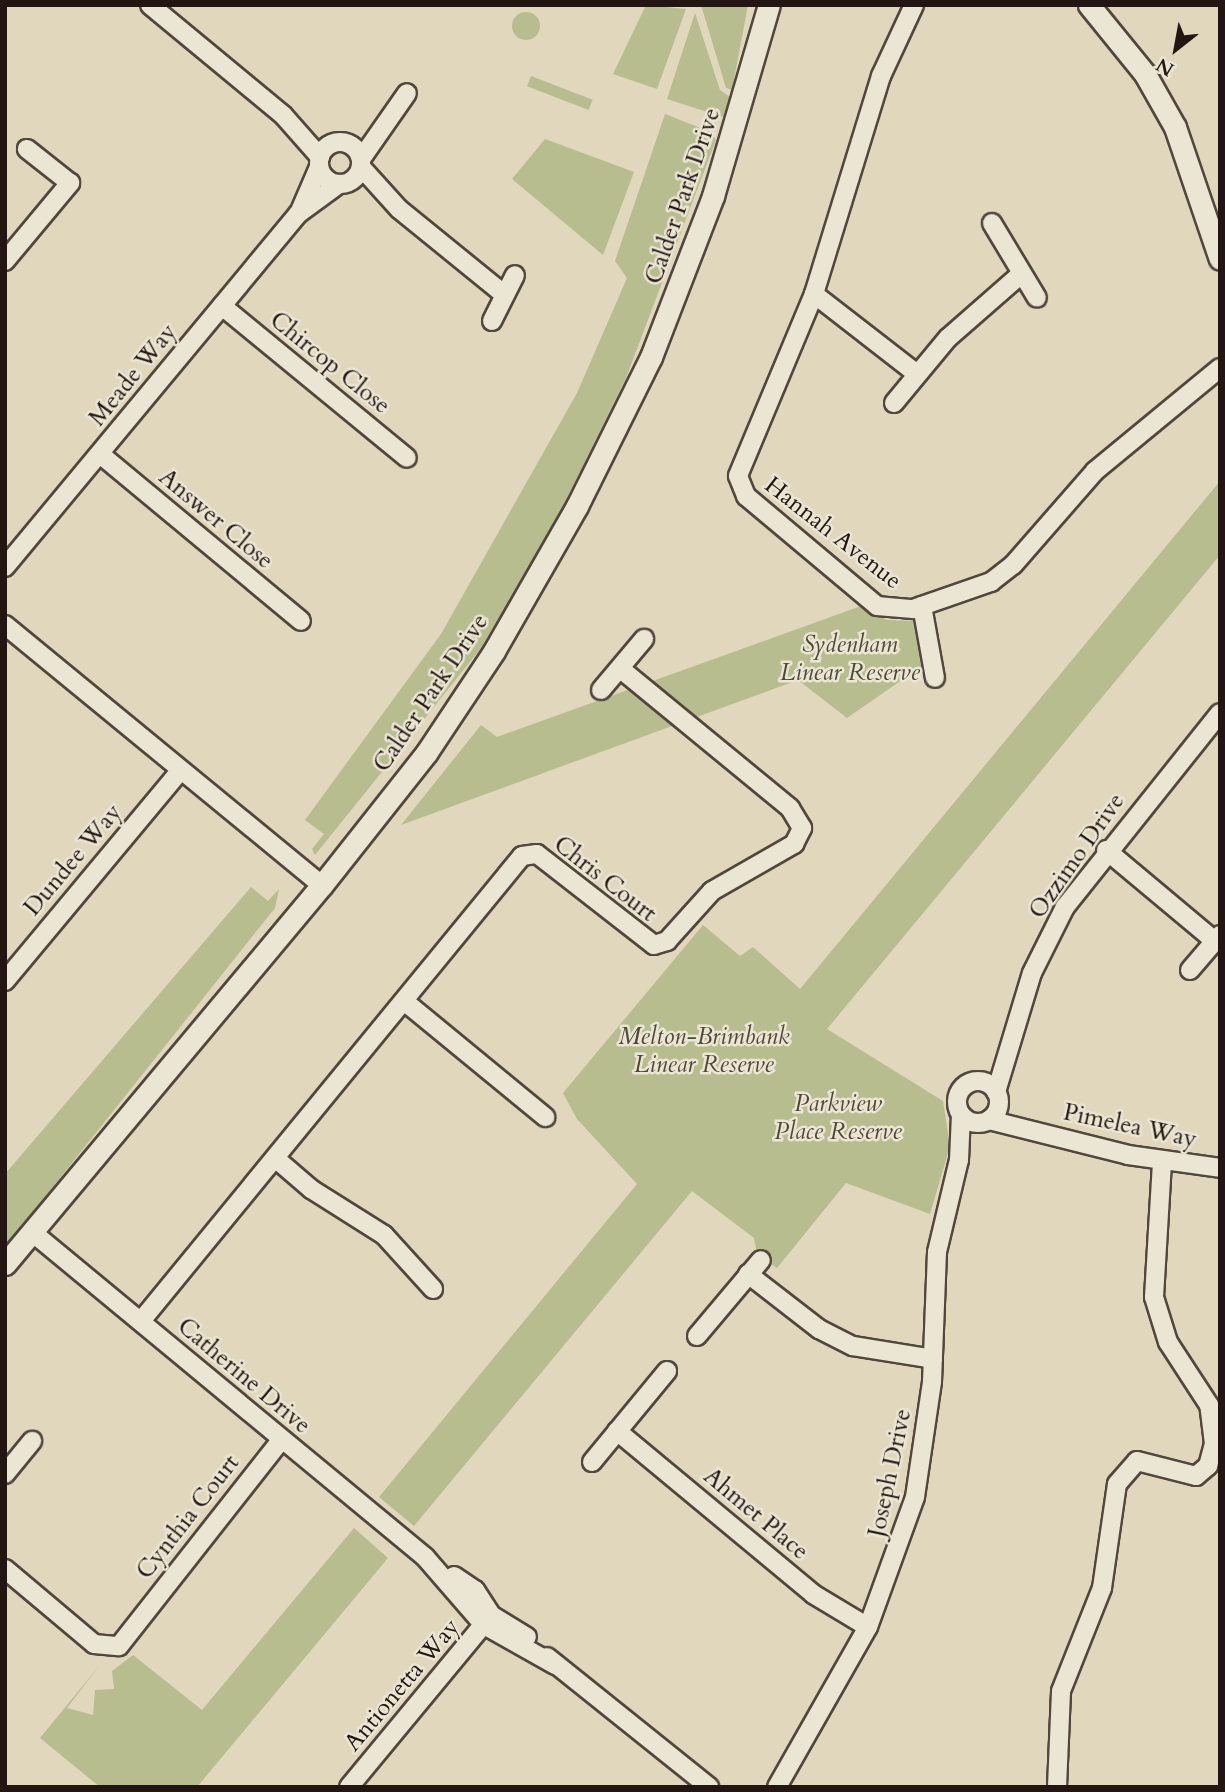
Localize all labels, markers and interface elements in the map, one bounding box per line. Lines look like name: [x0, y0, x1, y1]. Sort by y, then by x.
north arrow: [1141, 14, 1211, 84]
text: N: [1151, 52, 1179, 82]
street label: Calder Park Drive: [639, 104, 727, 288]
street label: Chircop Close: [264, 306, 396, 420]
street label: Meade Way: [83, 318, 183, 432]
street label: Answer Close: [153, 463, 279, 575]
street label: Hannah Avenue: [759, 471, 907, 595]
street label: Calder Park Drive: [368, 609, 494, 777]
park label: Sydenham Linear Reserve: [780, 631, 920, 687]
street label: Ozzimo Drive: [1023, 788, 1131, 924]
street label: Dundee Way: [18, 798, 128, 922]
street label: Chris Court: [548, 830, 662, 928]
park label: Melton-Brimbank Linear Reserve: [618, 1023, 790, 1079]
park label: Parkview Place Reserve: [774, 1090, 902, 1146]
street label: Pimelea Way: [1061, 1098, 1199, 1154]
street label: Catherine Drive: [172, 1312, 316, 1440]
street label: Joseph Drive: [862, 1406, 918, 1540]
street label: Cynthia Court: [131, 1449, 245, 1585]
street label: Ahmet Place: [698, 1462, 814, 1566]
street label: Antionetta Way: [338, 1613, 466, 1757]

